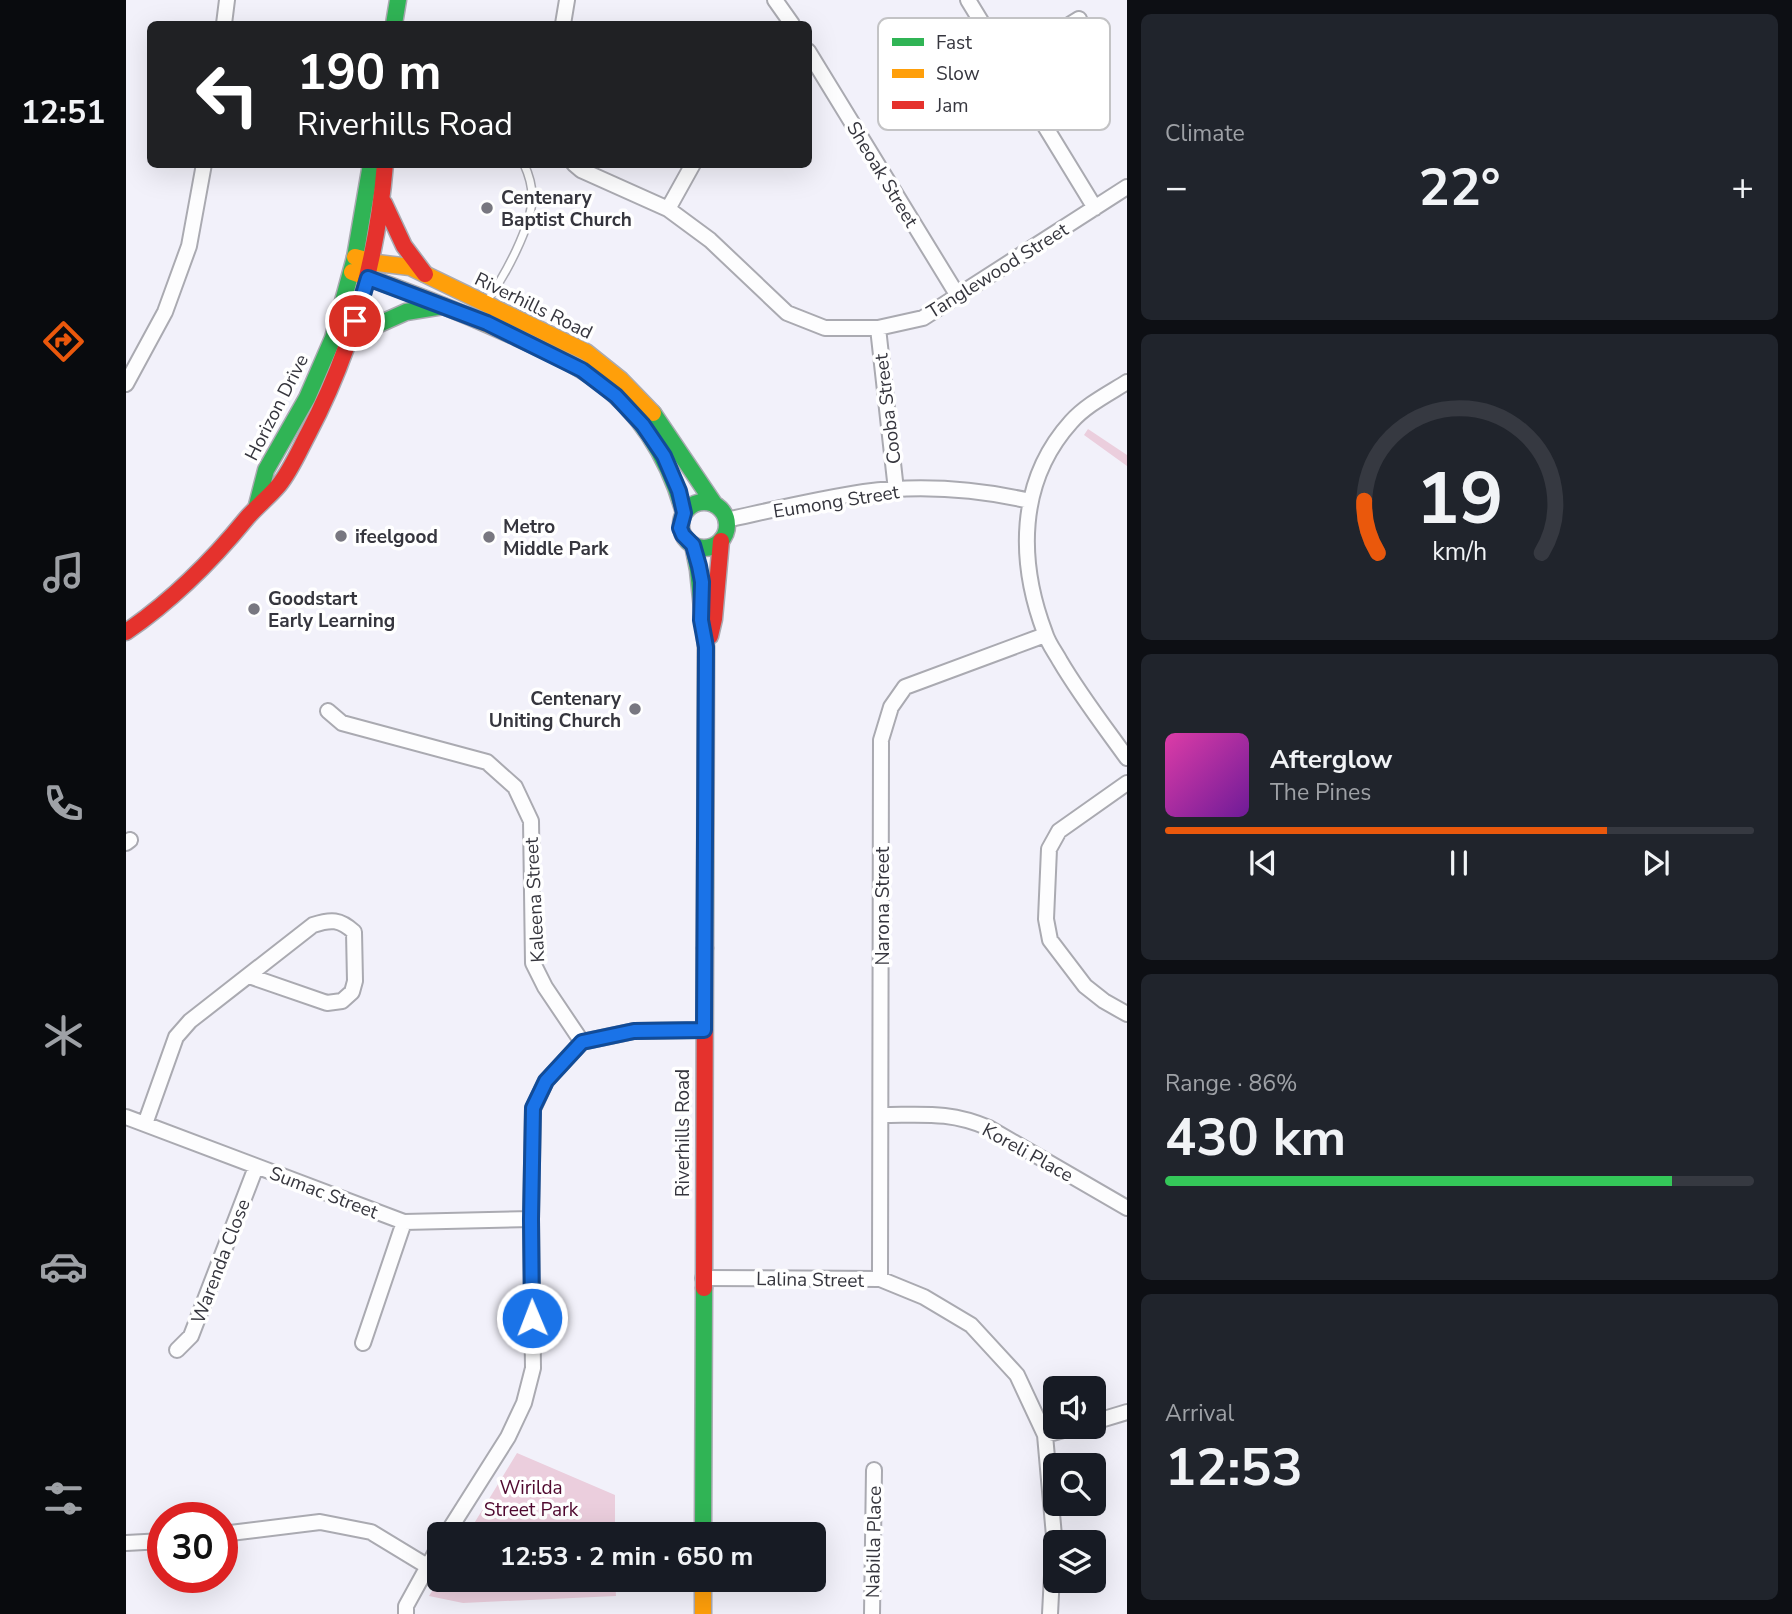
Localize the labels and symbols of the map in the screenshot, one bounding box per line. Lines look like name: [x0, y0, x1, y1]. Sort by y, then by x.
legend: [878, 18, 1110, 130]
text: Fast: [936, 30, 972, 56]
text: Slow: [936, 61, 980, 87]
text: Jam: [935, 93, 969, 119]
street label: Sheoak Street: [840, 117, 924, 233]
place label: Centenary Baptist Church: [501, 185, 632, 233]
marker: Centenary Baptist Church: [479, 200, 495, 216]
street label: Tanglewood Street: [922, 217, 1074, 325]
street label: Riverhills Road: [470, 266, 597, 346]
pin: [325, 291, 385, 351]
street label: Horizon Drive: [239, 350, 315, 465]
street label: Cooba Street: [868, 352, 908, 466]
street label: Eumong Street: [771, 479, 901, 525]
place label: Metro Middle Park: [503, 514, 609, 562]
place label: ifeelgood: [355, 524, 438, 550]
marker: ifeelgood: [333, 528, 349, 544]
marker: Metro Middle Park: [481, 529, 497, 545]
place label: Goodstart Early Learning: [268, 586, 395, 634]
marker: Goodstart Early Learning: [246, 601, 262, 617]
place label: Centenary Uniting Church: [489, 686, 622, 734]
marker: Centenary Uniting Church: [627, 701, 643, 717]
street label: Kaleena Street: [519, 836, 551, 963]
street label: Narona Street: [870, 846, 896, 965]
street label: Riverhills Road: [670, 1069, 696, 1197]
street label: Koreli Place: [977, 1117, 1078, 1189]
street label: Sumac Street: [266, 1160, 382, 1226]
street label: Warenda Close: [185, 1195, 257, 1327]
street label: Lalina Street: [756, 1266, 865, 1294]
position arrow: [495, 1281, 569, 1355]
park label: Wirilda Street Park: [484, 1475, 579, 1523]
street label: Nabilla Place: [860, 1486, 888, 1598]
speed limit sign: 30: [147, 1502, 238, 1593]

